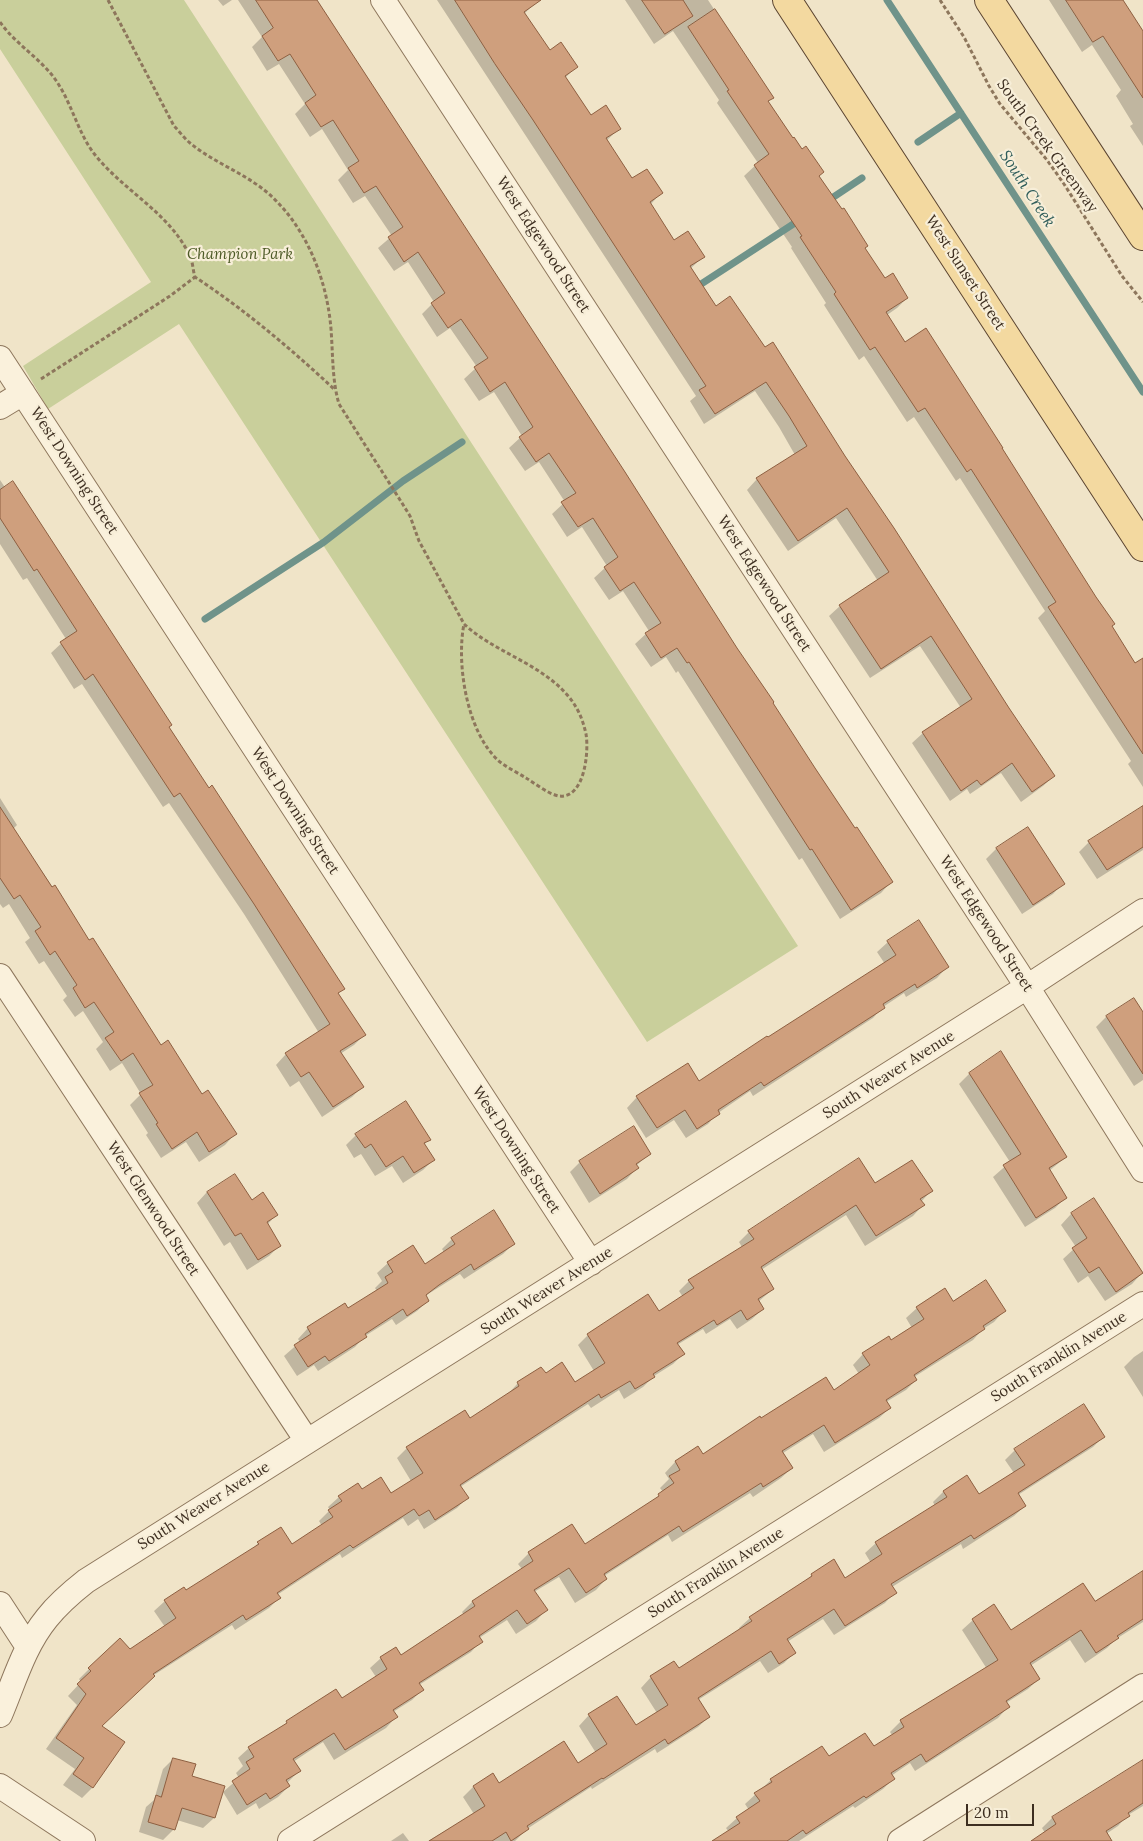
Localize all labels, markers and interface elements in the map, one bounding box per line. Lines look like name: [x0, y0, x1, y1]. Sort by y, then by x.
street label: South Creek Greenway: [993, 76, 1101, 216]
water label: South Creek: [995, 147, 1059, 231]
street label: West Edgewood Street: [492, 174, 594, 316]
street label: West Sunset Street: [921, 212, 1009, 334]
park label: Champion Park: [187, 246, 293, 264]
street label: West Downing Street: [26, 404, 122, 538]
street label: West Edgewood Street: [713, 513, 815, 655]
street label: West Downing Street: [247, 744, 343, 878]
street label: West Edgewood Street: [935, 853, 1037, 995]
street label: South Weaver Avenue: [820, 1027, 958, 1123]
street label: West Downing Street: [468, 1083, 564, 1217]
street label: West Glenwood Street: [103, 1138, 203, 1280]
street label: South Weaver Avenue: [478, 1243, 616, 1339]
street label: South Franklin Avenue: [988, 1308, 1130, 1406]
street label: South Weaver Avenue: [135, 1458, 273, 1554]
street label: South Franklin Avenue: [645, 1524, 787, 1622]
scale bar: [968, 1794, 1036, 1826]
text: 20 m: [974, 1803, 1009, 1822]

